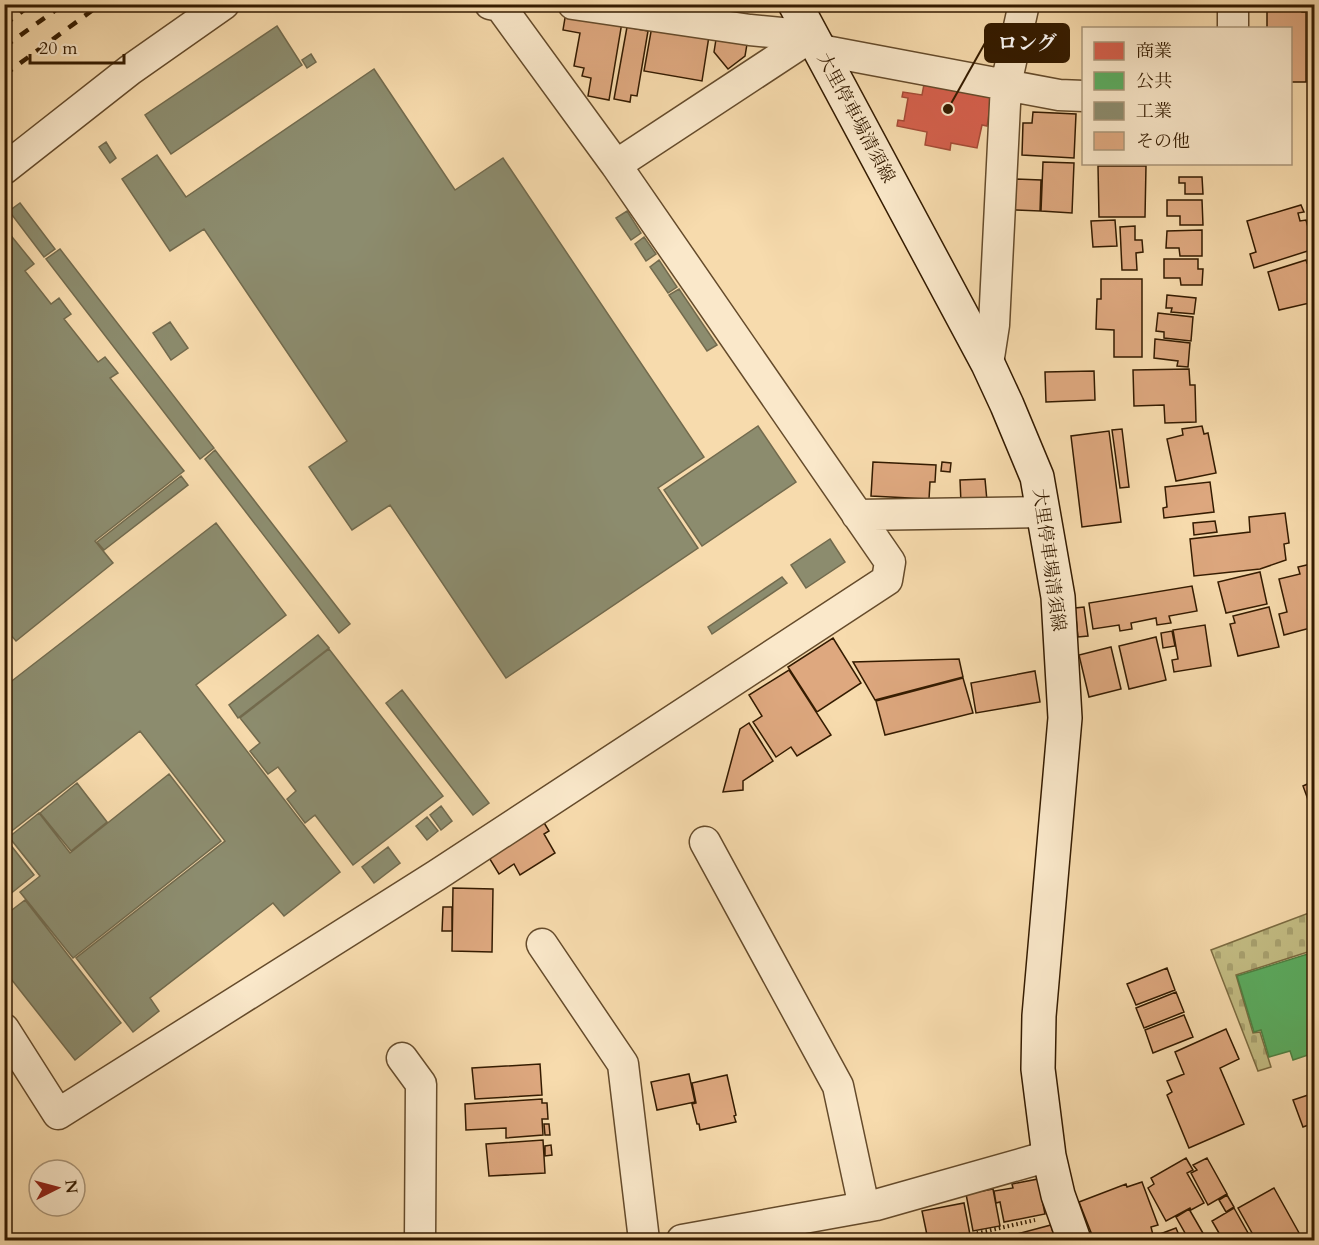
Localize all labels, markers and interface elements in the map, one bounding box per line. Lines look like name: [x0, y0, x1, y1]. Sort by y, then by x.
callout: ロング: [985, 24, 1069, 62]
scale bar: [30, 27, 124, 65]
legend: [1082, 27, 1292, 165]
text: ロング: [997, 30, 1057, 57]
text: 20 m: [39, 36, 78, 61]
text: 商業: [1136, 39, 1172, 64]
street label: 大里停車場清須線: [811, 49, 901, 187]
text: 公共: [1136, 69, 1172, 94]
text: 工業: [1136, 99, 1172, 124]
text: その他: [1136, 129, 1190, 154]
street label: 大里停車場清須線: [1027, 487, 1071, 633]
north arrow: [27, 1158, 87, 1218]
text: N: [59, 1178, 83, 1195]

